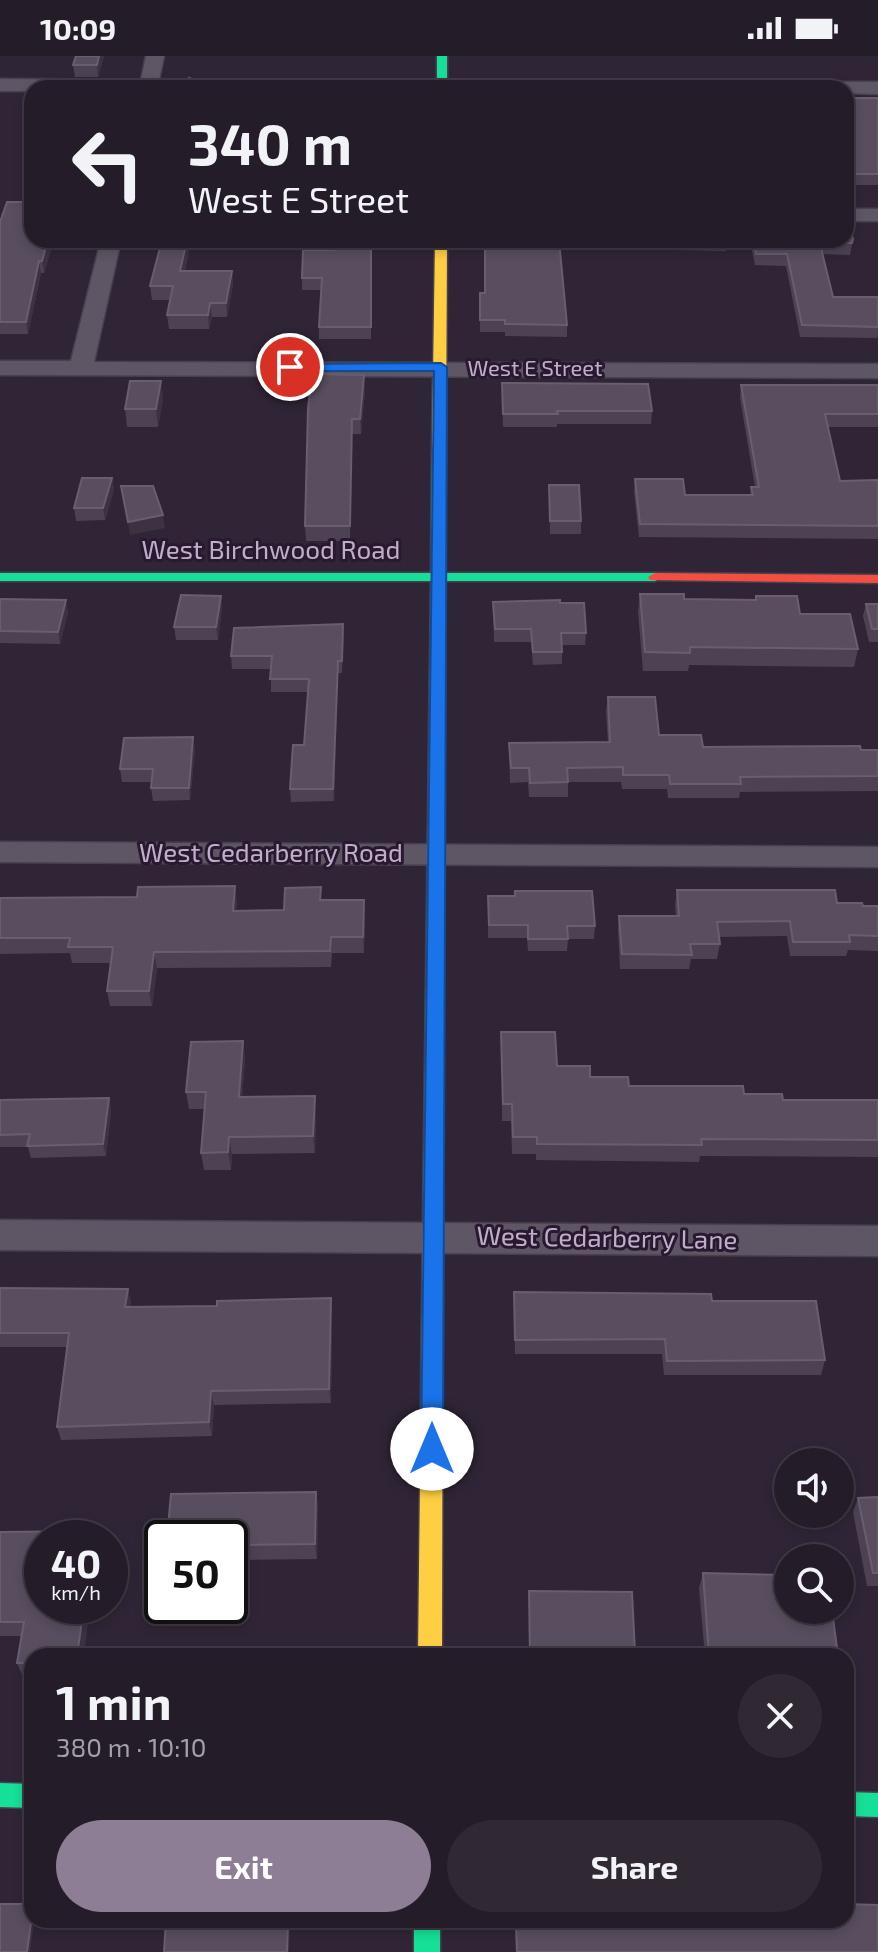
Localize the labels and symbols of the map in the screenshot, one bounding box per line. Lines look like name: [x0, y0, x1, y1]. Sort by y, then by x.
pin: [256, 333, 324, 401]
street label: West E Street: [467, 354, 603, 380]
street label: West Birchwood Road: [142, 533, 401, 564]
street label: West Cedarberry Road: [139, 836, 403, 867]
street label: West Cedarberry Lane: [476, 1219, 738, 1254]
position arrow: [390, 1407, 474, 1491]
speed limit sign: 50: [144, 1520, 248, 1624]

